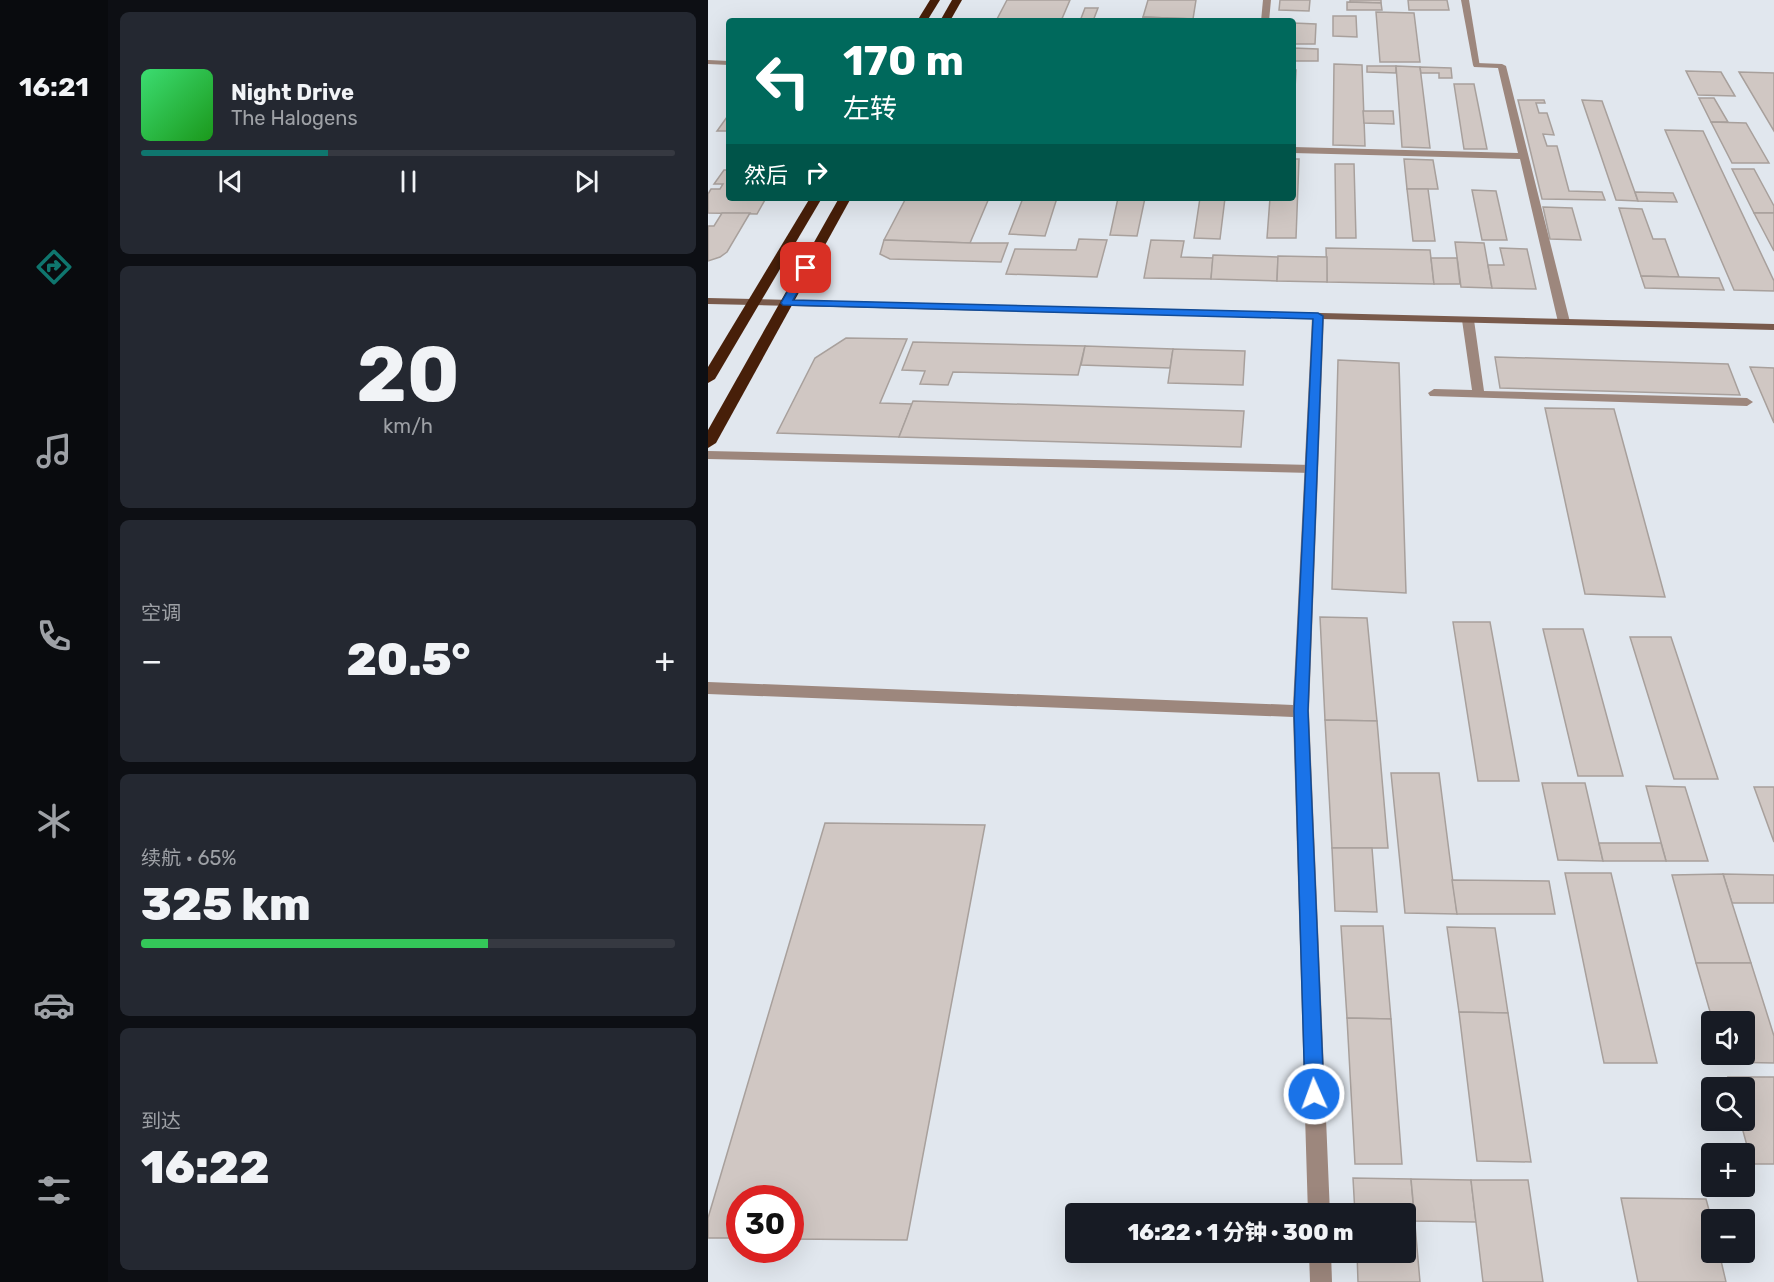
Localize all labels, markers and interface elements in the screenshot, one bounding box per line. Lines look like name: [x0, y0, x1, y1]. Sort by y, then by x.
text: 170 m: [843, 36, 964, 86]
icon: left: [744, 42, 822, 120]
text: 16:21: [19, 71, 89, 103]
text: Night Drive: [231, 79, 354, 106]
text: 左转: [843, 93, 897, 125]
text: The Halogens: [231, 106, 358, 130]
icon: right: [800, 156, 833, 189]
text: 然后: [744, 162, 788, 189]
icon: previous: [214, 165, 247, 198]
icon: pause: [392, 165, 425, 198]
icon: next: [570, 165, 603, 198]
pin: [780, 242, 831, 293]
icon: directions: [33, 246, 75, 288]
icon: arrive: [789, 251, 822, 284]
text: 20: [356, 328, 460, 421]
text: km/h: [383, 414, 433, 438]
icon: music: [33, 430, 75, 472]
text: 空调: [141, 601, 181, 625]
icon: phone: [33, 615, 75, 657]
text: 20.5°: [346, 633, 471, 686]
text: −: [141, 641, 162, 680]
text: +: [654, 641, 675, 680]
icon: climate: [33, 800, 75, 842]
text: 续航 · 65%: [141, 846, 237, 870]
text: 325 km: [141, 878, 311, 931]
icon: car: [33, 984, 75, 1026]
map controls: [1701, 1011, 1755, 1263]
button: sound: [1701, 1011, 1755, 1065]
position arrow: [1282, 1062, 1346, 1126]
button: search: [1701, 1077, 1755, 1131]
text: 到达: [141, 1109, 181, 1133]
text: 16:22: [141, 1141, 270, 1194]
button: +: [1701, 1143, 1755, 1197]
icon: filters: [33, 1169, 75, 1211]
speed limit sign: 30: [726, 1185, 804, 1263]
button: −: [1701, 1209, 1755, 1263]
text: 16:22 · 1 分钟 · 300 m: [1128, 1219, 1353, 1246]

